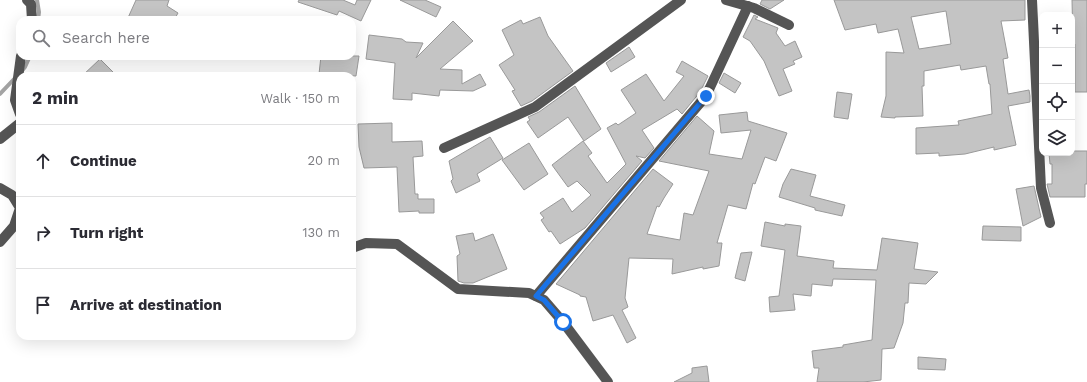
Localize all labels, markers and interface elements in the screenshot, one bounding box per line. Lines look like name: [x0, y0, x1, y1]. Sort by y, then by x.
map controls: [1039, 12, 1075, 156]
button: +: [1039, 12, 1075, 48]
search box: [16, 16, 356, 60]
icon: search: [30, 27, 52, 49]
text: Search here: [62, 29, 150, 47]
button: −: [1039, 48, 1075, 84]
button: locate: [1039, 84, 1075, 120]
route end: [697, 87, 715, 105]
text: 2 min: [32, 88, 78, 108]
text: Walk · 150 m: [261, 91, 340, 106]
button: layers: [1039, 120, 1075, 156]
icon: ahead: [32, 150, 54, 172]
text: Continue: [70, 152, 137, 170]
text: 20 m: [308, 153, 340, 168]
icon: right: [32, 222, 54, 244]
text: Turn right: [70, 224, 143, 242]
text: 130 m: [302, 225, 340, 240]
icon: arrive: [32, 294, 54, 316]
text: Arrive at destination: [70, 296, 222, 314]
route start: [554, 313, 572, 331]

